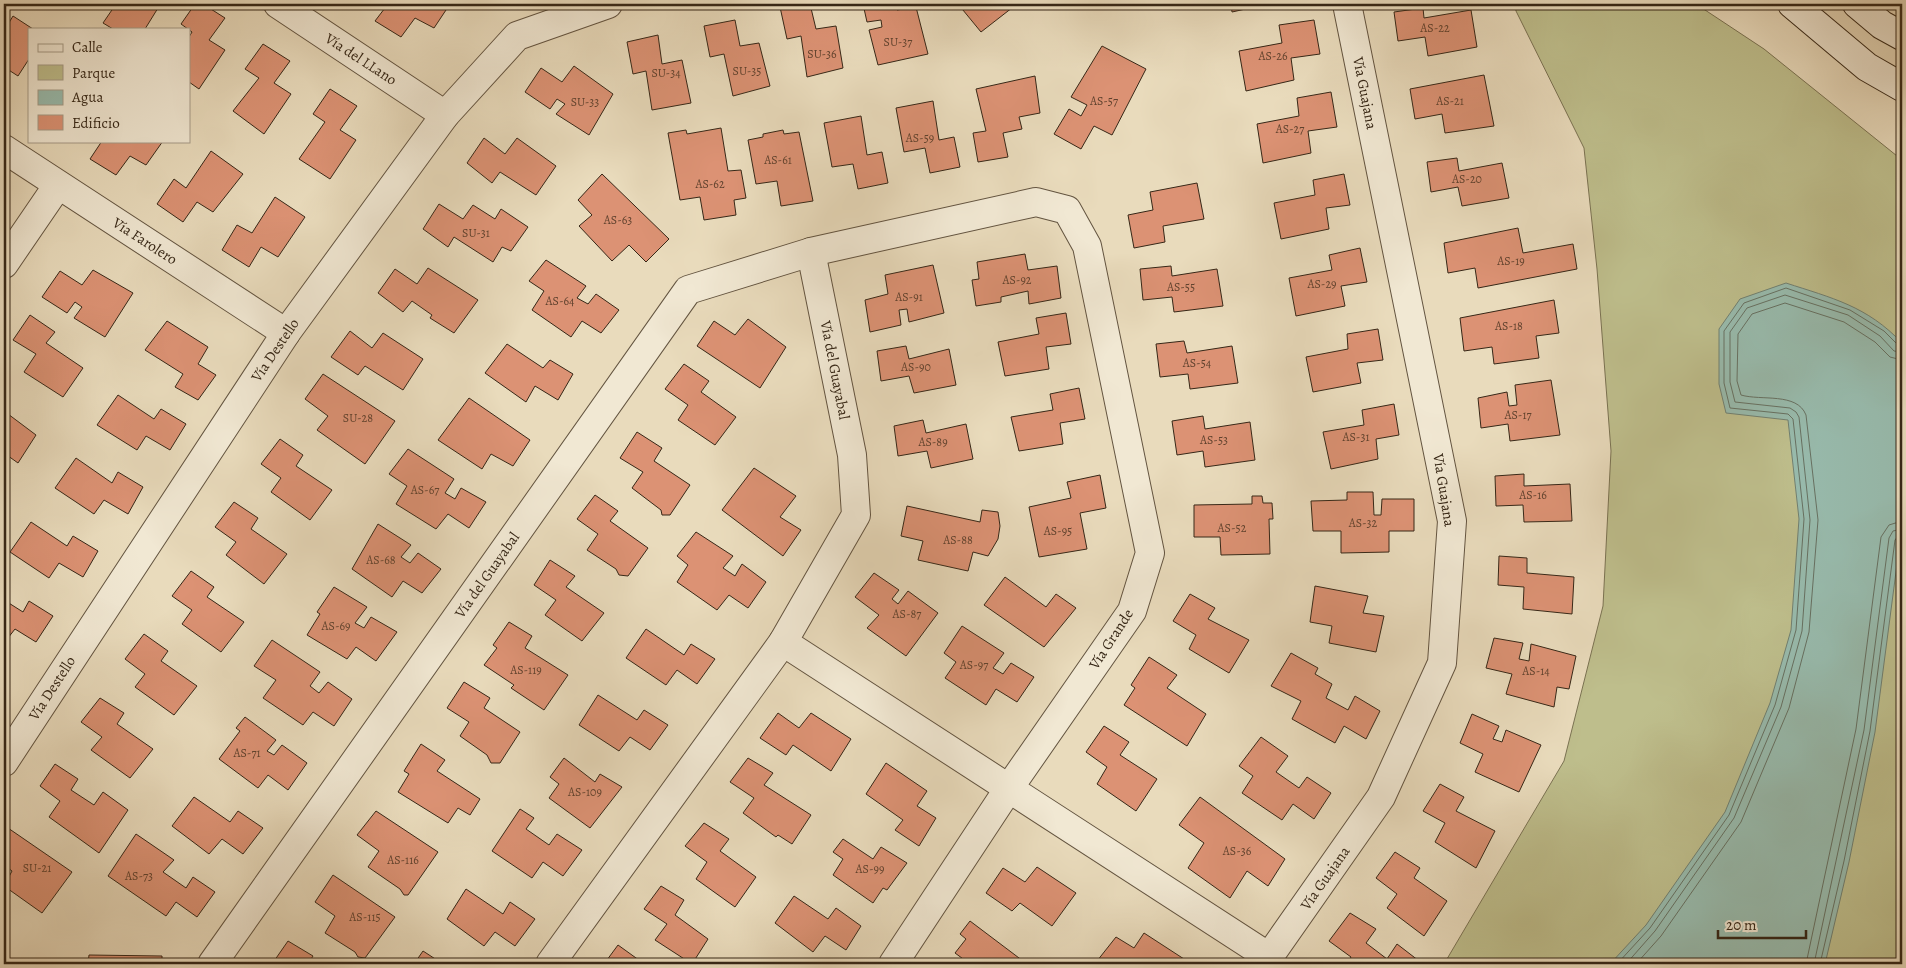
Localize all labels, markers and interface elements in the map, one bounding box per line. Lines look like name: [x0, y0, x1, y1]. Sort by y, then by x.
house number: AS-22: [1419, 20, 1450, 36]
legend: [28, 28, 190, 142]
street label: Vía del LLano: [320, 28, 401, 90]
house number: SU-37: [884, 34, 913, 50]
text: Calle: [72, 37, 103, 57]
house number: SU-36: [807, 46, 837, 62]
house number: AS-26: [1257, 48, 1288, 64]
street label: Vía Guajana: [1348, 54, 1382, 131]
text: Parque: [72, 63, 115, 83]
house number: SU-35: [733, 63, 761, 79]
house number: SU-34: [651, 65, 681, 81]
text: Agua: [71, 87, 103, 107]
house number: AS-57: [1089, 93, 1119, 109]
house number: AS-21: [1435, 93, 1464, 109]
house number: SU-33: [571, 94, 599, 110]
text: Edificio: [72, 113, 120, 133]
house number: AS-27: [1275, 121, 1305, 137]
house number: AS-59: [905, 130, 934, 146]
house number: AS-61: [763, 152, 792, 168]
house number: AS-20: [1451, 171, 1482, 187]
house number: AS-62: [694, 176, 725, 192]
street label: Vía Farolero: [108, 212, 181, 269]
house number: AS-63: [603, 212, 632, 228]
house number: SU-31: [462, 225, 490, 241]
house number: AS-19: [1496, 253, 1525, 269]
house number: AS-92: [1001, 272, 1032, 288]
house number: AS-29: [1306, 276, 1337, 292]
house number: AS-55: [1166, 279, 1195, 295]
house number: AS-91: [894, 289, 923, 305]
house number: AS-64: [545, 293, 575, 309]
street label: Vía Destello: [246, 314, 304, 386]
street label: Vía del Guayabal: [815, 318, 854, 422]
house number: AS-18: [1494, 318, 1523, 334]
house number: AS-54: [1182, 355, 1212, 371]
house number: AS-90: [900, 359, 931, 375]
house number: AS-17: [1503, 407, 1532, 423]
house number: SU-28: [343, 410, 373, 426]
house number: AS-31: [1341, 429, 1370, 445]
house number: AS-53: [1199, 432, 1228, 448]
house number: AS-89: [917, 434, 948, 450]
street label: Vía Guajana: [1428, 451, 1460, 528]
house number: AS-67: [410, 482, 440, 498]
house number: AS-16: [1518, 487, 1547, 503]
house number: AS-32: [1348, 515, 1378, 531]
house number: AS-52: [1217, 520, 1247, 536]
house number: AS-95: [1043, 523, 1072, 539]
street label: Vía del Guayabal: [449, 528, 524, 623]
house number: AS-88: [942, 532, 973, 548]
house number: AS-68: [365, 552, 396, 568]
street label: Vía Grande: [1084, 605, 1138, 674]
house number: AS-87: [892, 606, 922, 622]
house number: AS-69: [321, 618, 350, 634]
street label: Vía Destello: [23, 652, 80, 725]
house number: AS-97: [959, 657, 989, 673]
house number: AS-119: [509, 662, 542, 678]
house number: AS-14: [1521, 663, 1550, 679]
house number: AS-71: [232, 745, 261, 761]
house number: AS-109: [567, 784, 602, 800]
street label: Vía Guajana: [1295, 842, 1354, 915]
house number: AS-36: [1222, 843, 1252, 859]
house number: AS-116: [386, 852, 419, 868]
house number: SU-21: [23, 860, 51, 876]
house number: AS-99: [855, 861, 884, 877]
house number: AS-73: [124, 868, 153, 884]
scale bar: [1718, 908, 1806, 940]
house number: AS-115: [348, 909, 381, 925]
text: 20 m: [1726, 915, 1757, 935]

